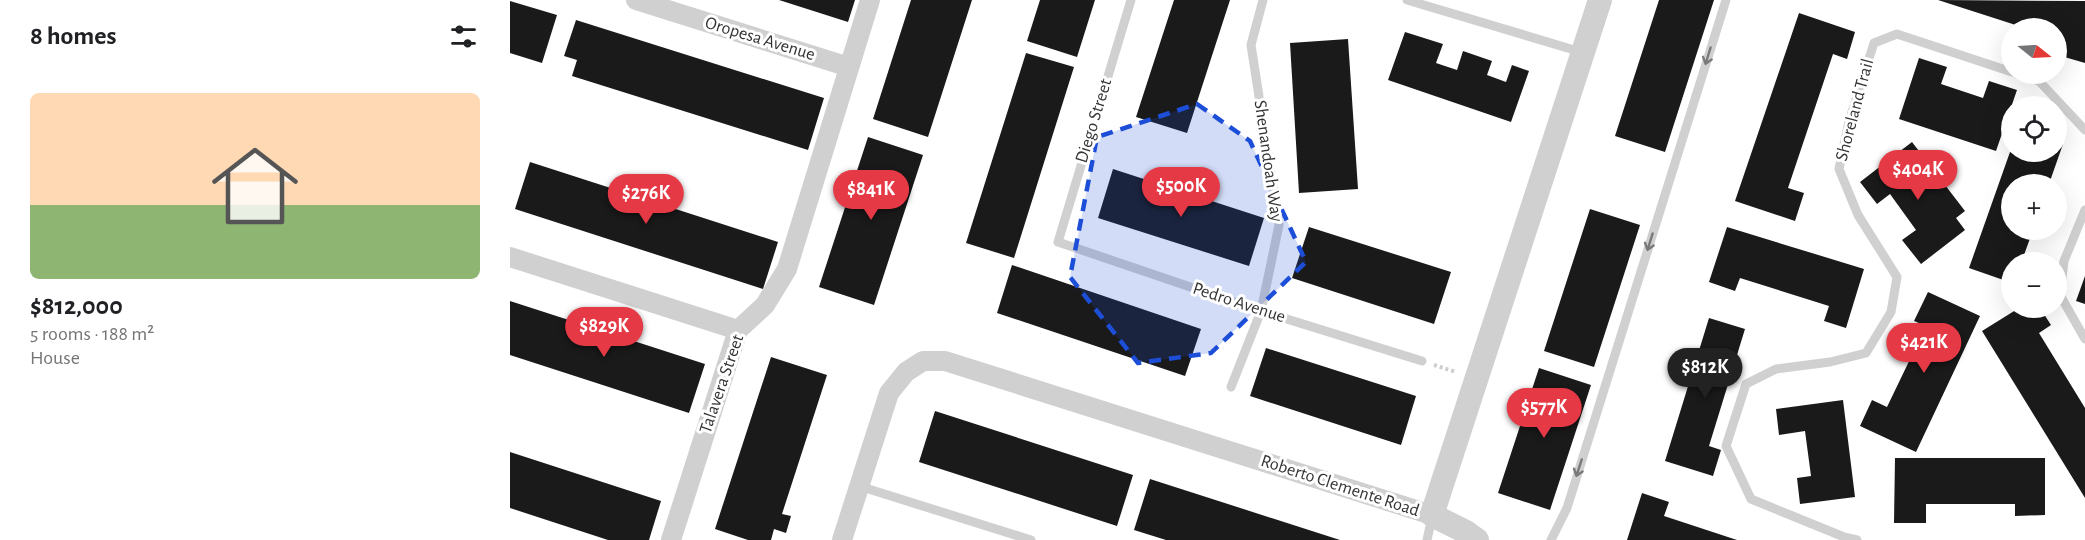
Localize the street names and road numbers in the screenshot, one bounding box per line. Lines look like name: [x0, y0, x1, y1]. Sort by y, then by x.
street label: Oropesa Avenue: [703, 14, 817, 64]
street label: Shoreland Trail: [1833, 57, 1877, 163]
street label: Diego Street: [1073, 77, 1115, 165]
street label: Shenandoah Way: [1251, 99, 1285, 223]
street label: Pedro Avenue: [1190, 280, 1288, 326]
street label: Talavera Street: [697, 332, 747, 436]
street label: Roberto Clemente Road: [1259, 452, 1421, 520]

